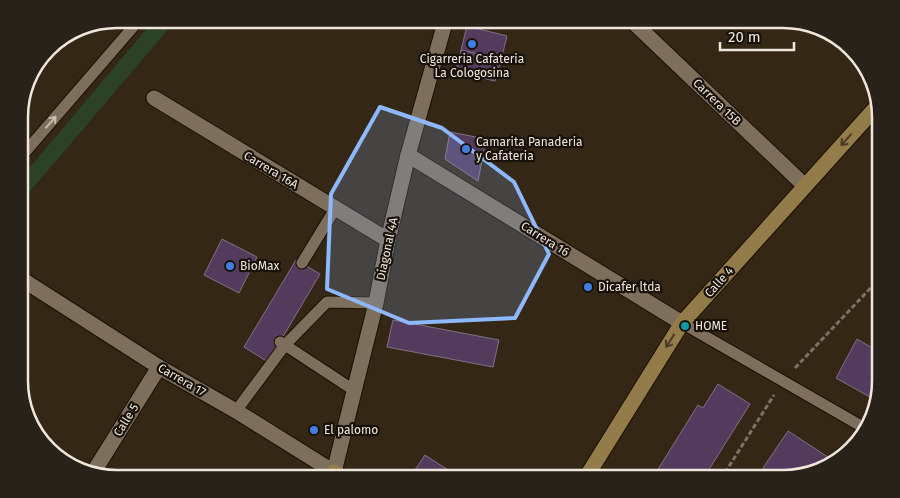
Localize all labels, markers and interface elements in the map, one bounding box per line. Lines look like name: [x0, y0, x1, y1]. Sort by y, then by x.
scale bar: [720, 20, 794, 52]
text: 20 m: [728, 28, 761, 46]
marker: Cigarreria Cafateria La Cologosina: [466, 38, 478, 50]
place label: Cigarreria Cafateria La Cologosina: [420, 52, 524, 80]
street label: Carrera 15B: [690, 76, 744, 128]
one-way arrow: [46, 115, 57, 128]
one-way arrow: [840, 134, 852, 147]
place label: Camarita Panaderia y Cafateria: [476, 135, 583, 163]
marker: Camarita Panaderia y Cafateria: [460, 143, 472, 155]
street label: Carrera 16A: [241, 148, 301, 192]
street label: Diagonal 4A: [374, 216, 401, 282]
street label: Carrera 16: [518, 219, 572, 259]
place label: BioMax: [240, 259, 280, 273]
marker: BioMax: [224, 260, 236, 272]
street label: Calle 4: [702, 263, 737, 300]
place label: Dicafer ltda: [598, 280, 661, 294]
marker: Dicafer ltda: [582, 281, 594, 293]
place label: HOME: [695, 319, 727, 333]
marker: HOME: [679, 320, 691, 332]
one-way arrow: [665, 334, 675, 348]
street label: Carrera 17: [156, 361, 208, 399]
street label: Calle 5: [111, 401, 141, 439]
place label: El palomo: [324, 423, 378, 437]
marker: El palomo: [308, 424, 320, 436]

